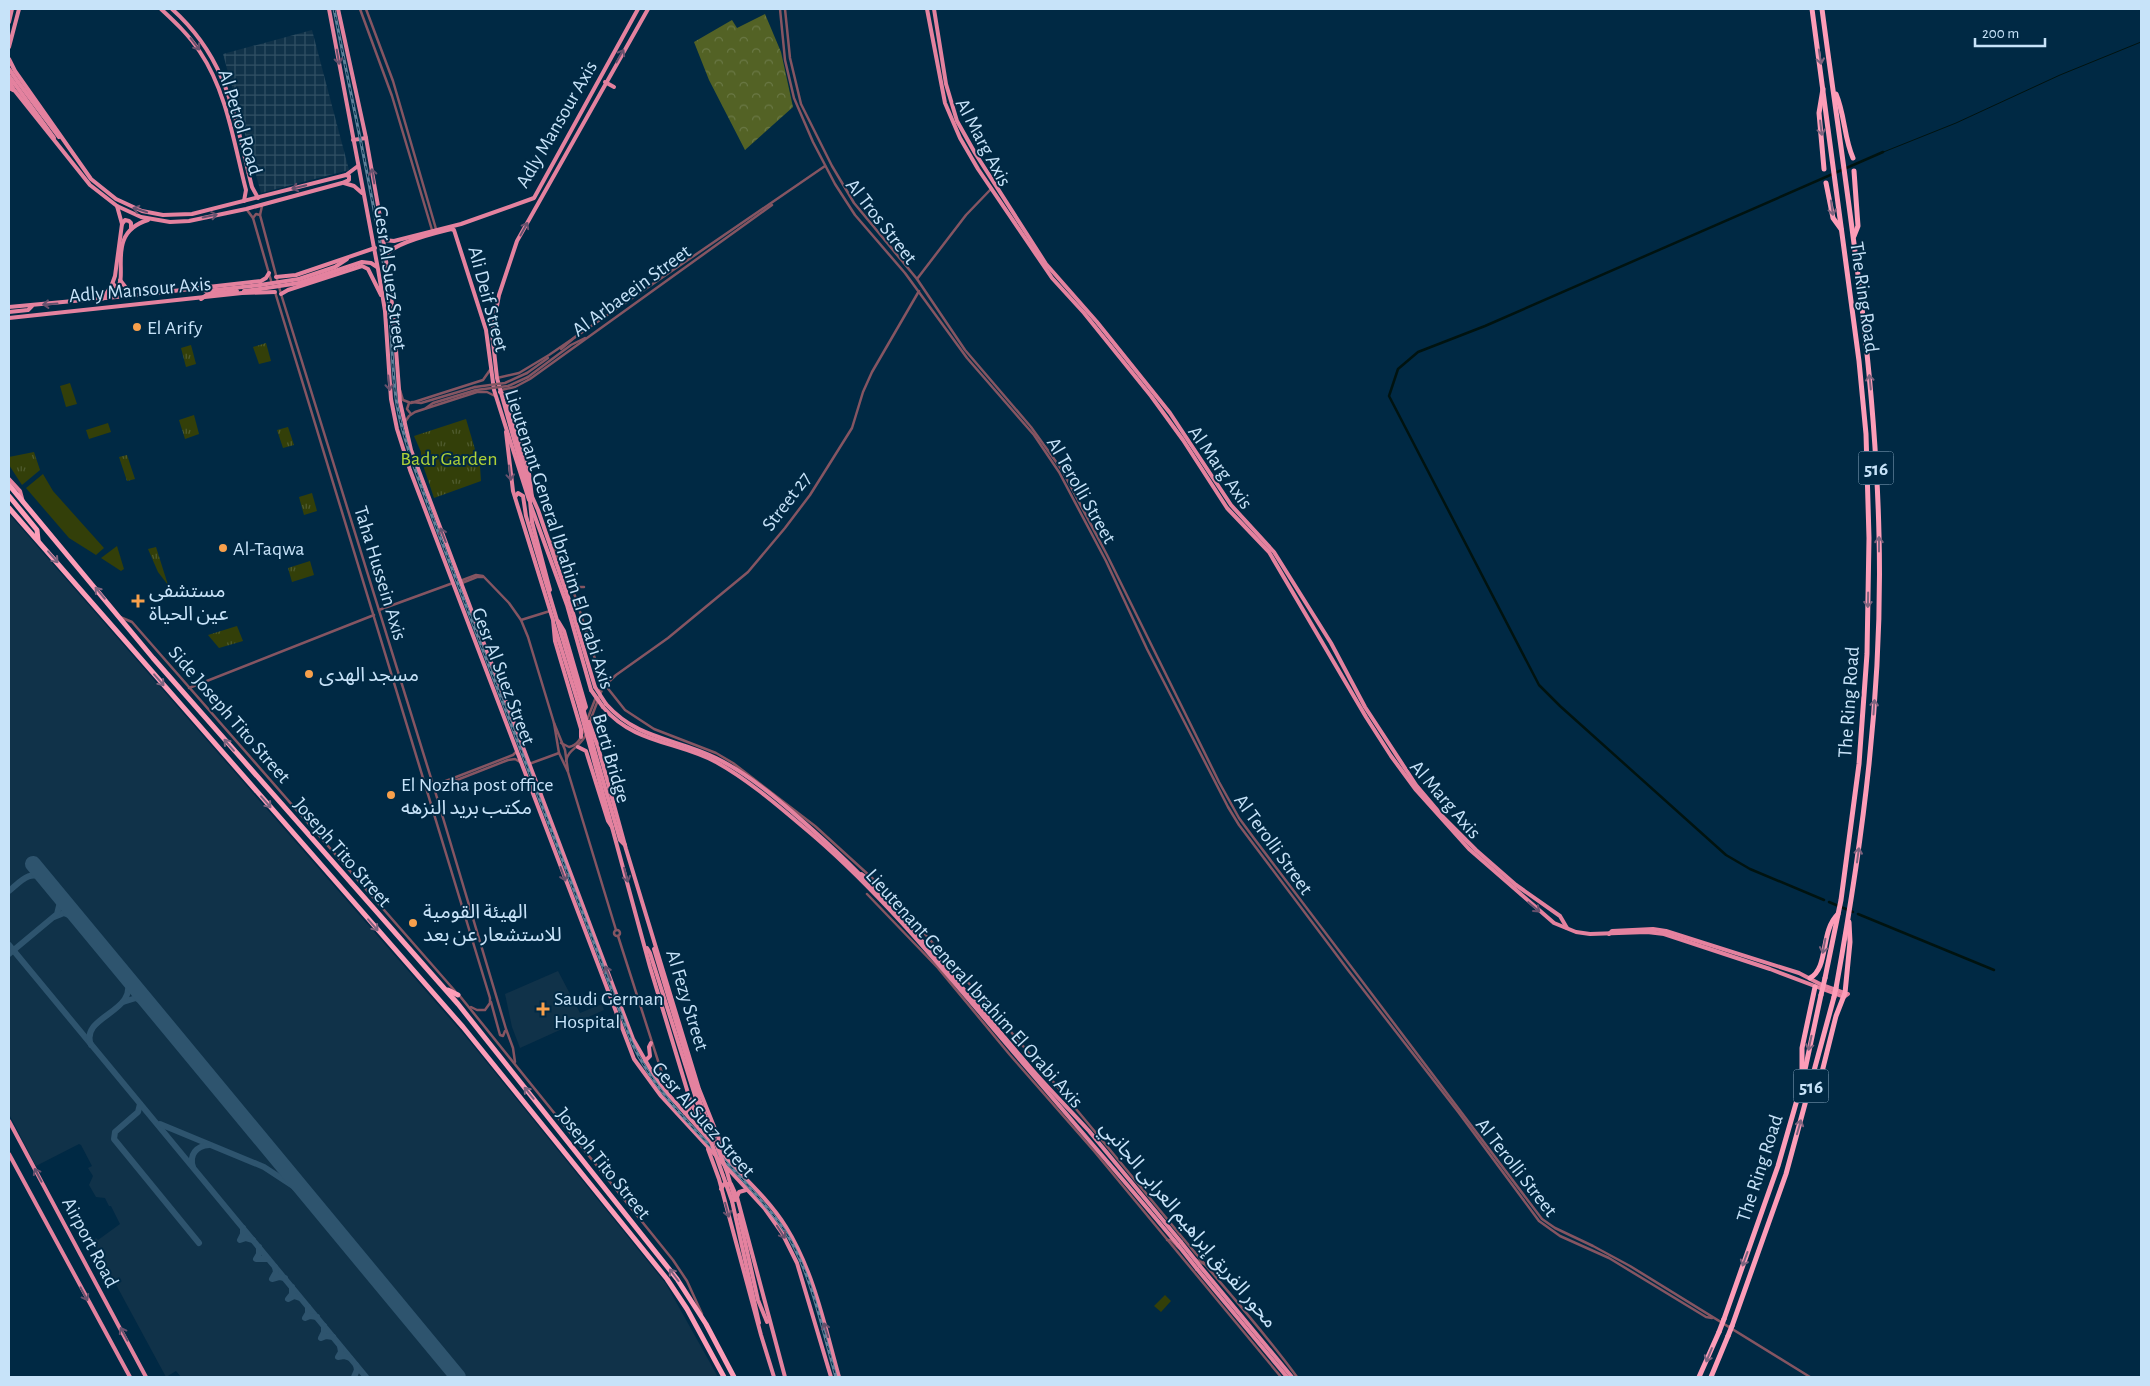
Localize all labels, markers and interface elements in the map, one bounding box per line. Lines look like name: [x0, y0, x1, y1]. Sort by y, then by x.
scale bar: [1975, 15, 2045, 47]
text: 200 m: [1982, 26, 2019, 41]
one-way arrow: [189, 37, 200, 50]
one-way arrow: [333, 48, 343, 64]
one-way arrow: [616, 49, 626, 64]
one-way arrow: [1815, 49, 1825, 65]
street label: Adly Mansour Axis: [513, 58, 601, 191]
street label: Al Petrol Road: [215, 67, 266, 177]
street label: Al Marg Axis: [952, 95, 1015, 190]
one-way arrow: [1816, 119, 1826, 135]
one-way arrow: [368, 169, 378, 185]
street label: Al Tros Street: [842, 175, 921, 269]
one-way arrow: [291, 183, 307, 192]
one-way arrow: [1827, 199, 1837, 215]
one-way arrow: [133, 205, 149, 215]
street label: Gesr Al Suez Street: [370, 205, 410, 352]
one-way arrow: [202, 211, 218, 220]
one-way arrow: [519, 221, 529, 236]
street label: The Ring Road: [1846, 240, 1882, 354]
street label: Al Arbaeein Street: [569, 241, 695, 340]
street label: Ali Deif Street: [464, 244, 512, 355]
street label: Adly Mansour Axis: [68, 274, 212, 306]
one-way arrow: [43, 299, 59, 309]
place label: El Arify: [147, 318, 203, 338]
marker: El Arify: [131, 321, 143, 333]
one-way arrow: [1865, 374, 1875, 390]
one-way arrow: [384, 375, 394, 391]
street label: Lieutenant General Ibrahim El Orabi Axis: [501, 387, 617, 692]
street label: Al Marg Axis: [1184, 422, 1256, 513]
street label: Al Terolli Street: [1043, 434, 1120, 547]
park label: Badr Garden: [400, 449, 498, 469]
road number: 516: [1858, 452, 1894, 484]
one-way arrow: [505, 465, 515, 481]
street label: Street 27: [758, 468, 815, 535]
street label: Taha Hussein Axis: [350, 504, 410, 643]
one-way arrow: [438, 528, 447, 544]
one-way arrow: [1874, 537, 1884, 553]
place label: Al-Taqwa: [233, 539, 305, 559]
marker: Al-Taqwa: [217, 542, 229, 554]
one-way arrow: [47, 551, 59, 564]
place label: مستشفى عين الحياة: [149, 581, 229, 625]
one-way arrow: [94, 587, 105, 600]
one-way arrow: [1864, 592, 1873, 608]
marker: مستشفى عين الحياة: [131, 594, 145, 608]
street label: Gesr Al Suez Street: [468, 605, 539, 748]
street label: Side Joseph Tito Street: [165, 642, 294, 787]
street label: The Ring Road: [1835, 646, 1863, 758]
place label: مسجد الهدى: [319, 665, 419, 686]
marker: مسجد الهدى: [303, 668, 315, 680]
one-way arrow: [154, 673, 165, 686]
one-way arrow: [1870, 699, 1879, 715]
street label: Berti Bridge: [589, 711, 633, 805]
one-way arrow: [223, 738, 235, 751]
street label: Al Marg Axis: [1406, 757, 1484, 843]
place label: El Nozha post office مكتب بريد النزهه: [401, 775, 553, 819]
marker: El Nozha post office مكتب بريد النزهه: [385, 789, 397, 801]
street label: Al Terolli Street: [1230, 791, 1317, 899]
street label: Joseph Tito Street: [290, 794, 395, 911]
one-way arrow: [260, 796, 272, 809]
one-way arrow: [1853, 847, 1863, 863]
street label: Lieutenant General Ibrahim El Orabi Axis: [862, 865, 1087, 1112]
one-way arrow: [559, 866, 568, 882]
one-way arrow: [622, 867, 631, 883]
place label: الهيئة القومية للاستشعار عن بعد: [423, 902, 562, 946]
one-way arrow: [1527, 902, 1540, 913]
marker: الهيئة القومية للاستشعار عن بعد: [407, 917, 419, 929]
one-way arrow: [367, 918, 379, 931]
one-way arrow: [1819, 938, 1828, 954]
street label: Al Fezy Street: [662, 948, 712, 1054]
one-way arrow: [602, 966, 612, 981]
place label: Saudi German Hospital: [554, 989, 664, 1032]
marker: Saudi German Hospital: [536, 1002, 550, 1016]
one-way arrow: [1805, 1035, 1814, 1051]
street label: Gesr Al Suez Street: [648, 1058, 759, 1181]
road number: 516: [1794, 1070, 1828, 1102]
one-way arrow: [524, 1087, 535, 1100]
street label: Joseph Tito Street: [552, 1104, 655, 1224]
street label: The Ring Road: [1733, 1112, 1787, 1224]
street label: Al Terolli Street: [1472, 1115, 1561, 1221]
street label: محور الفريق إبراهيم العرابى الجانبي: [1092, 1117, 1280, 1335]
one-way arrow: [1795, 1120, 1805, 1136]
one-way arrow: [33, 1168, 43, 1183]
street label: Airport Road: [58, 1194, 122, 1291]
one-way arrow: [723, 1202, 732, 1218]
one-way arrow: [776, 1224, 786, 1238]
one-way arrow: [1740, 1251, 1749, 1267]
one-way arrow: [669, 1268, 679, 1282]
one-way arrow: [80, 1286, 90, 1300]
one-way arrow: [820, 1323, 830, 1339]
one-way arrow: [119, 1327, 128, 1342]
one-way arrow: [1704, 1347, 1714, 1362]

